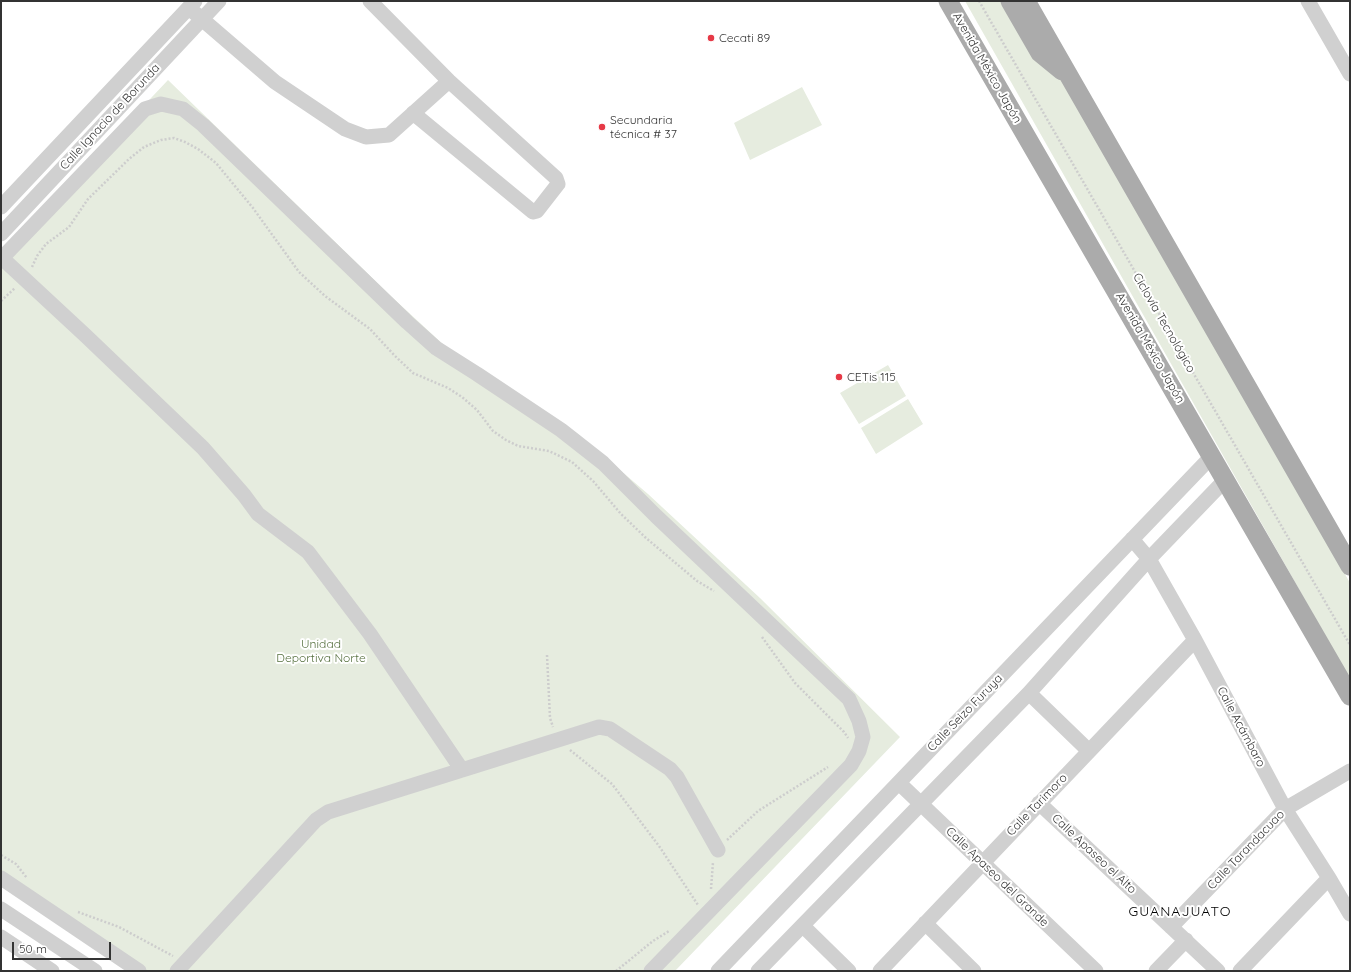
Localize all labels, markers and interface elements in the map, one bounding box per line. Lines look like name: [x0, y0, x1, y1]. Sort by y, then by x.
street label: Avenida México Japón: [949, 10, 1025, 126]
place label: Cecati 89: [719, 31, 770, 45]
marker: Cecati 89: [706, 33, 716, 43]
street label: Calle Ignacio de Borunda: [57, 61, 163, 173]
place label: Secundaria técnica # 37: [610, 113, 677, 141]
marker: Secundaria técnica # 37: [597, 122, 607, 132]
street label: Ciclovía Tecnológico: [1130, 271, 1198, 375]
street label: Avenida México Japón: [1112, 290, 1188, 406]
place label: CETis 115: [847, 370, 896, 384]
marker: CETis 115: [834, 372, 844, 382]
park label: Unidad Deportiva Norte: [276, 637, 366, 665]
street label: Calle Seizo Furuya: [924, 671, 1006, 755]
street label: Calle Acámbaro: [1214, 684, 1268, 770]
street label: Calle Tarimoro: [1004, 771, 1070, 839]
street label: Calle Tarandacuao: [1204, 807, 1288, 893]
street label: Calle Apaseo el Alto: [1049, 811, 1139, 897]
street label: Calle Apaseo del Grande: [943, 824, 1051, 930]
district label: GUANAJUATO: [1129, 904, 1231, 920]
scale bar: [14, 934, 113, 960]
text: 50 m: [19, 941, 47, 956]

